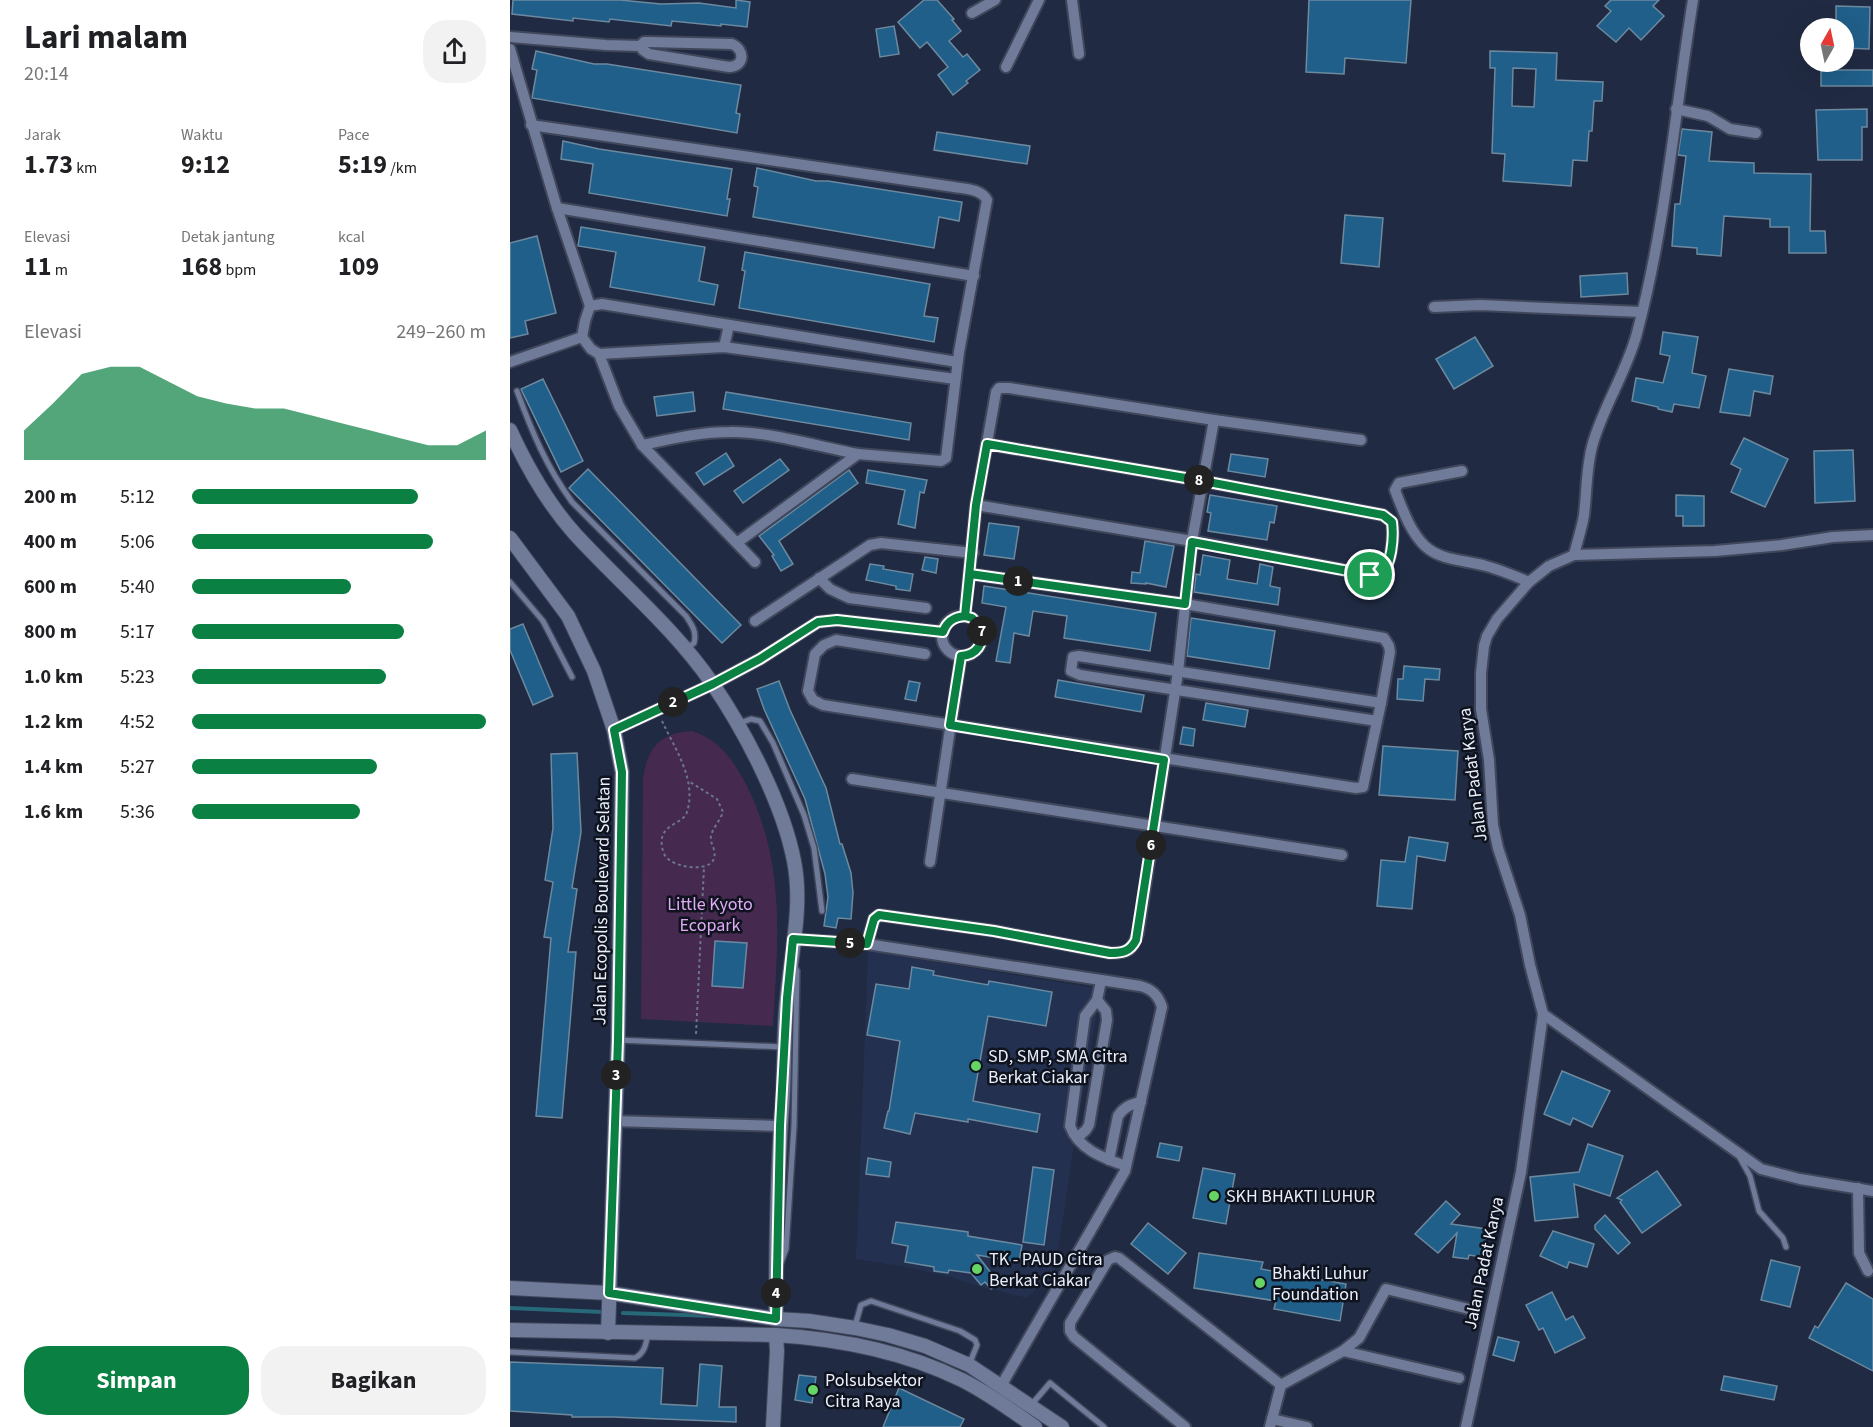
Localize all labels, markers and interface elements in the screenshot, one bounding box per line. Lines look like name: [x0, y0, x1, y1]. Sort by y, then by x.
text: Lari malam: [24, 14, 188, 61]
north arrow: [1800, 18, 1854, 72]
map controls: [1800, 18, 1854, 72]
button: share: [423, 20, 486, 83]
text: 20:14: [24, 60, 69, 88]
text: Jarak: [24, 124, 61, 146]
text: Waktu: [181, 124, 223, 146]
text: Pace: [338, 124, 369, 146]
text: 1.73: [24, 146, 73, 183]
text: 9:12: [181, 146, 230, 183]
text: 5:19: [338, 146, 387, 183]
text: km: [73, 157, 97, 179]
text: /km: [387, 157, 417, 179]
text: Elevasi: [24, 226, 70, 248]
text: Detak jantung: [181, 226, 275, 248]
text: kcal: [338, 226, 365, 248]
text: 11: [24, 248, 51, 285]
text: 168: [181, 248, 222, 285]
text: 109: [338, 248, 379, 285]
text: m: [51, 259, 68, 281]
text: bpm: [222, 259, 256, 281]
text: Elevasi: [24, 318, 82, 346]
text: 249–260 m: [396, 318, 486, 346]
pin: 8: [1184, 465, 1214, 495]
text: 8: [1195, 469, 1203, 491]
text: 200 m: [24, 483, 77, 511]
text: 5:12: [120, 483, 155, 511]
text: 400 m: [24, 528, 77, 556]
text: 5:06: [120, 528, 155, 556]
pin: [1344, 549, 1395, 600]
icon: arrive: [1353, 558, 1386, 591]
pin: 1: [1003, 566, 1033, 596]
text: 1: [1014, 570, 1022, 592]
text: 600 m: [24, 573, 77, 601]
text: 5:40: [120, 573, 155, 601]
pin: 7: [967, 616, 997, 646]
text: 800 m: [24, 618, 77, 646]
text: 5:17: [120, 618, 155, 646]
text: 7: [978, 620, 986, 642]
text: 1.0 km: [24, 663, 83, 691]
text: 5:23: [120, 663, 155, 691]
pin: 2: [658, 687, 688, 717]
text: 2: [669, 691, 677, 713]
street label: Jalan Padat Karya: [1452, 706, 1494, 844]
text: 1.2 km: [24, 708, 83, 736]
text: 4:52: [120, 708, 155, 736]
text: 1.4 km: [24, 753, 83, 781]
text: 5:27: [120, 753, 155, 781]
street label: Jalan Ecopolis Boulevard Selatan: [587, 776, 617, 1026]
text: 1.6 km: [24, 798, 83, 826]
text: 5:36: [120, 798, 155, 826]
pin: 6: [1136, 830, 1166, 860]
text: 6: [1147, 834, 1155, 856]
park label: Little Kyoto Ecopark: [667, 892, 753, 938]
pin: 5: [835, 928, 865, 958]
text: 5: [846, 932, 854, 954]
place label: SD, SMP, SMA Citra Berkat Ciakar: [988, 1044, 1127, 1090]
marker: SD, SMP, SMA Citra Berkat Ciakar: [969, 1059, 983, 1073]
pin: 3: [601, 1060, 631, 1090]
text: 3: [612, 1064, 620, 1086]
place label: SKH BHAKTI LUHUR: [1226, 1184, 1375, 1209]
marker: SKH BHAKTI LUHUR: [1207, 1189, 1221, 1203]
street label: Jalan Padat Karya: [1458, 1194, 1510, 1332]
place label: TK - PAUD Citra Berkat Ciakar: [989, 1247, 1103, 1293]
place label: Bhakti Luhur Foundation: [1272, 1261, 1369, 1307]
marker: TK - PAUD Citra Berkat Ciakar: [970, 1262, 984, 1276]
marker: Bhakti Luhur Foundation: [1253, 1276, 1267, 1290]
pin: 4: [761, 1278, 791, 1308]
text: 4: [772, 1282, 780, 1304]
button: Simpan: [24, 1346, 249, 1415]
button: Bagikan: [261, 1346, 486, 1415]
place label: Polsubsektor Citra Raya: [825, 1368, 924, 1414]
marker: Polsubsektor Citra Raya: [806, 1383, 820, 1397]

